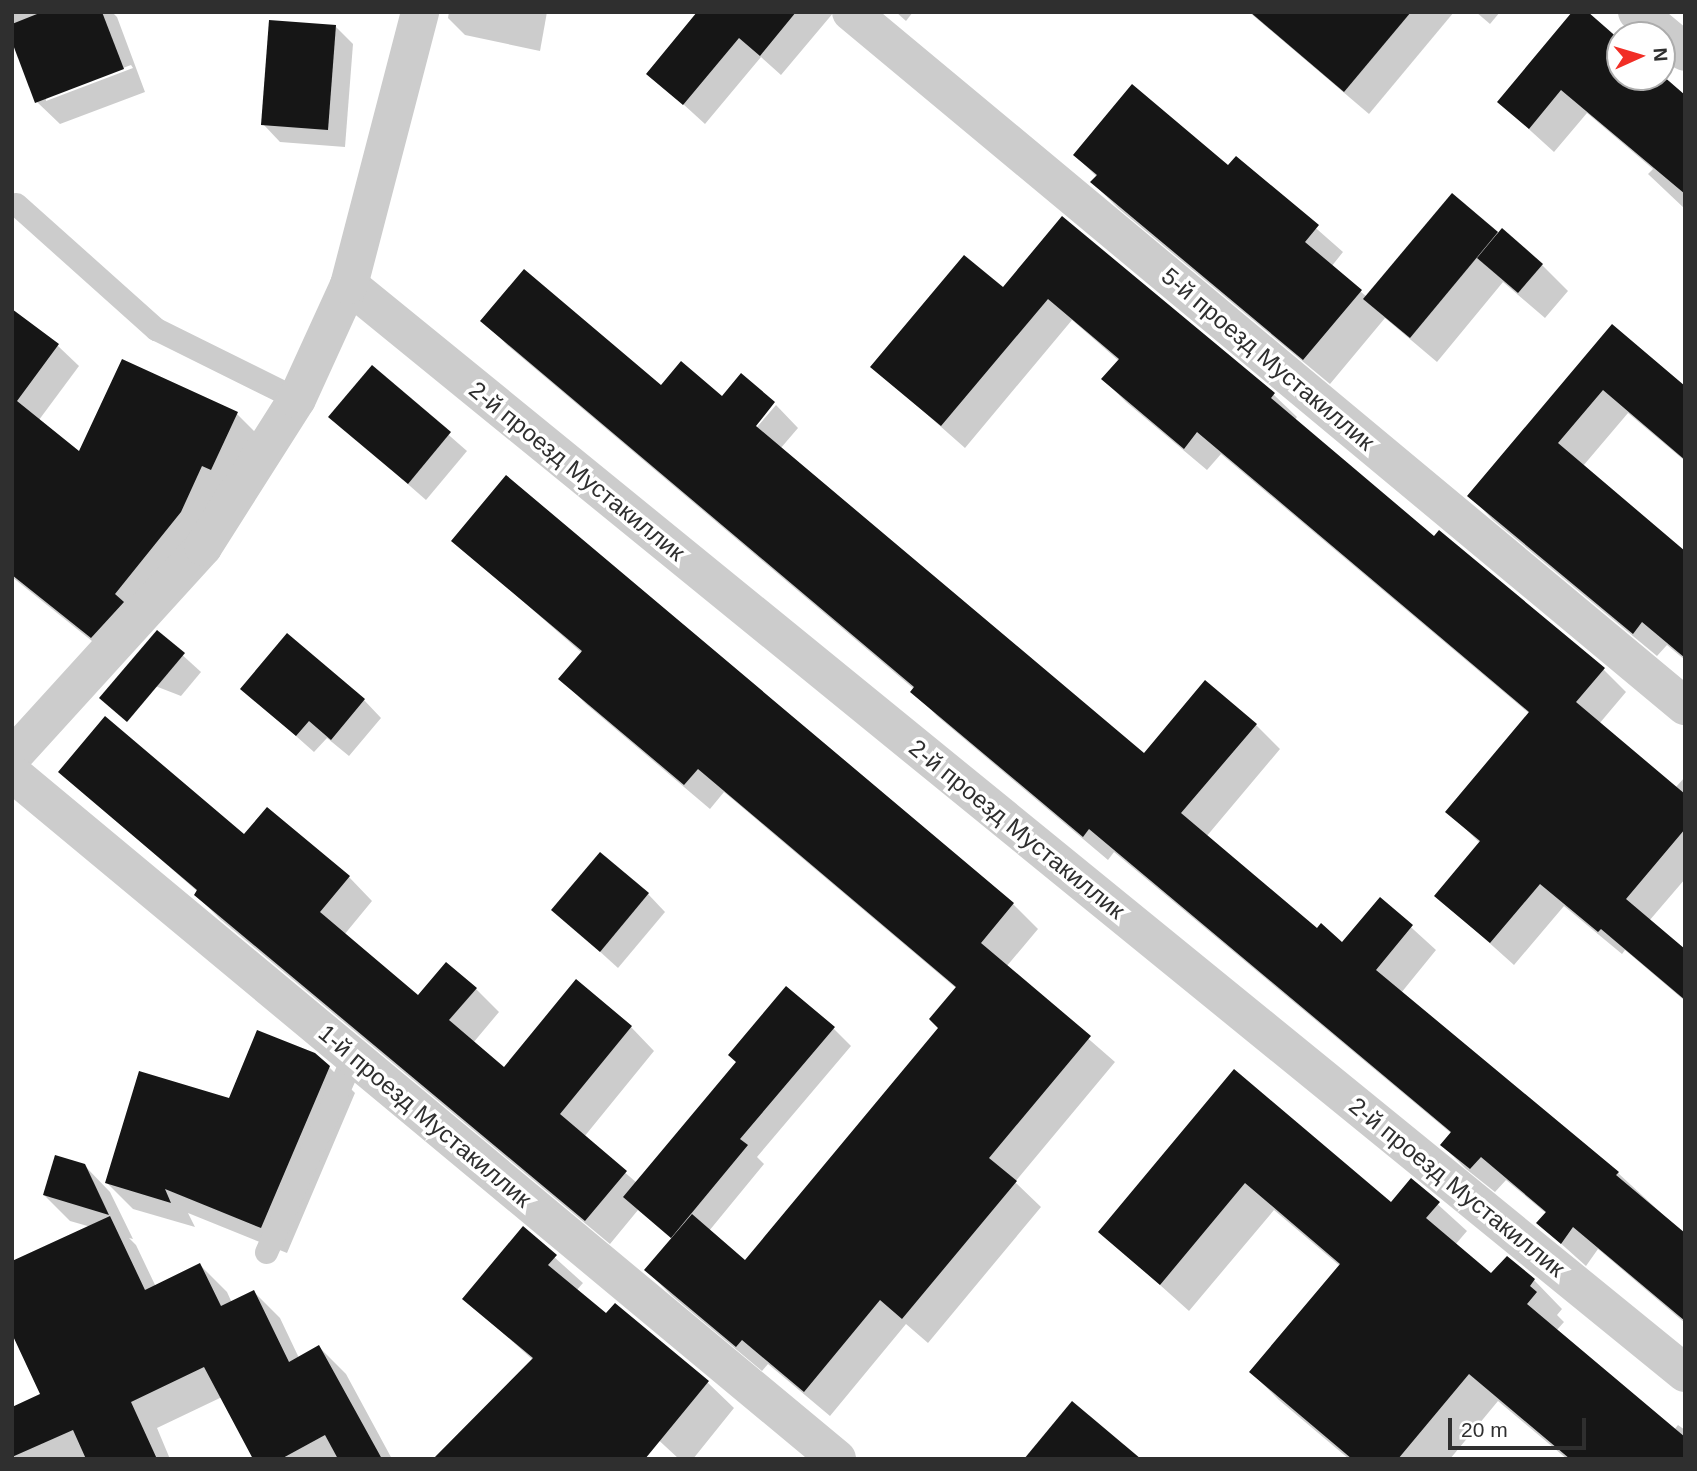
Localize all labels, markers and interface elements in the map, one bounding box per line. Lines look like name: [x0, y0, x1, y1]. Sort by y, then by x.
north arrow: [1606, 21, 1676, 91]
text: N: [1649, 47, 1671, 62]
street label: 5-й проезд Мустакиллик: [1156, 262, 1380, 456]
street label: 2-й проезд Мустакиллик: [463, 375, 691, 567]
street label: 2-й проезд Мустакиллик: [903, 733, 1131, 925]
street label: 1-й проезд Мустакиллик: [313, 1019, 537, 1213]
street label: 2-й проезд Мустакиллик: [1343, 1091, 1571, 1283]
scale bar: [1452, 1404, 1590, 1448]
text: 20 m: [1461, 1418, 1508, 1441]

